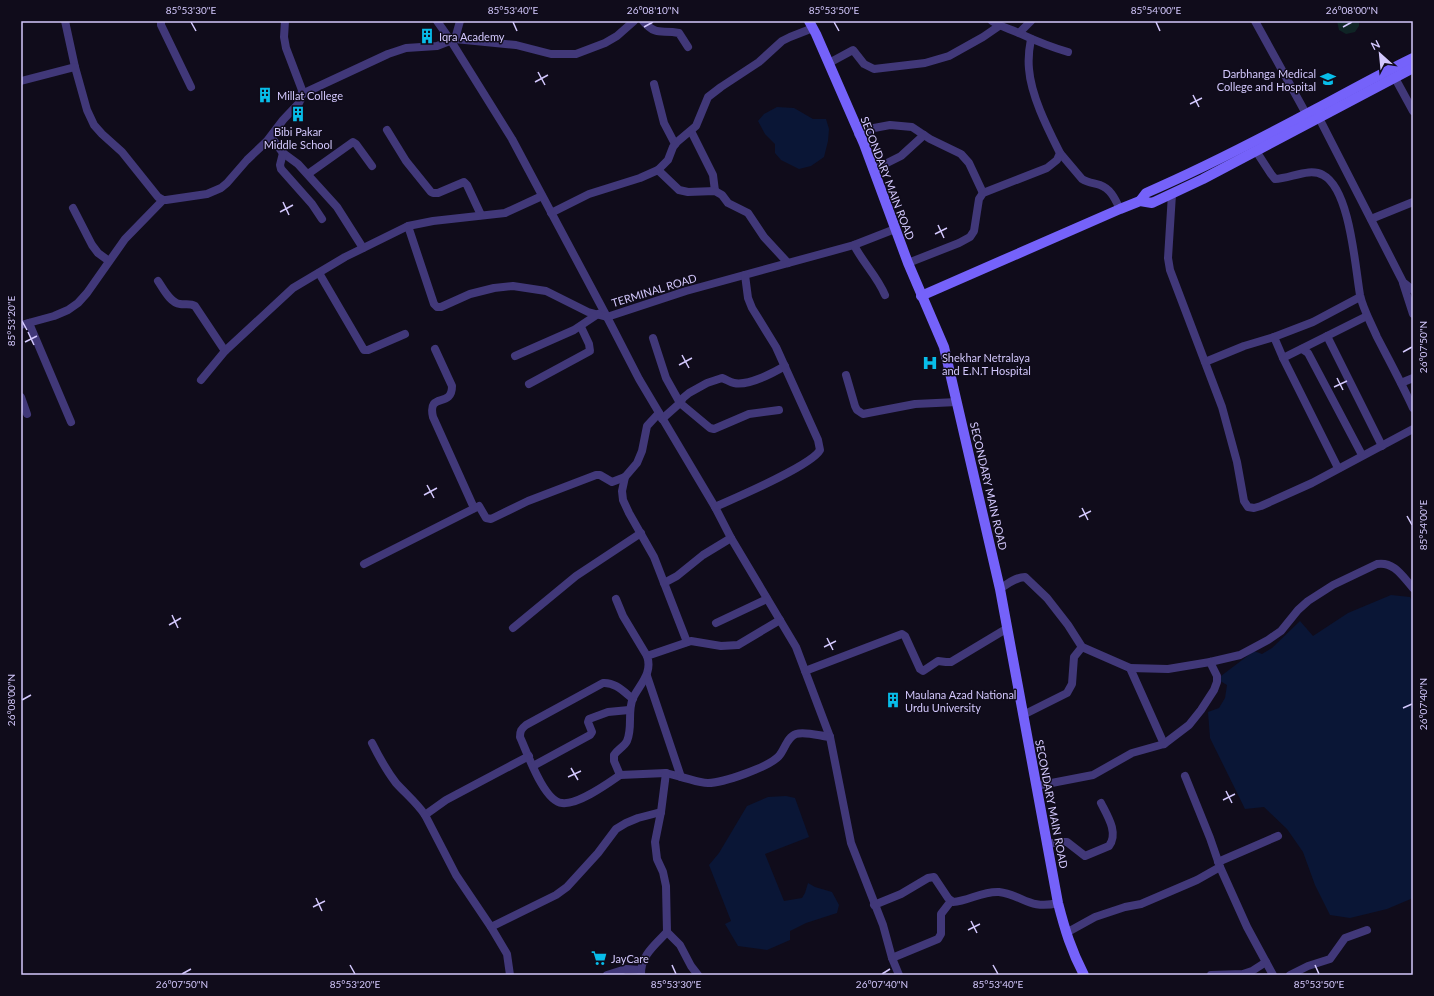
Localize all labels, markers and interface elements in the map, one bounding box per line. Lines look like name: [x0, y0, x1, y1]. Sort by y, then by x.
text: 85°53'30"E: [166, 4, 216, 16]
text: 85°53'40"E: [488, 4, 538, 16]
text: 26°08'10"N: [627, 4, 679, 16]
text: 85°53'50"E: [809, 4, 859, 16]
text: 85°54'00"E: [1131, 4, 1181, 16]
text: 26°08'00"N: [1326, 4, 1378, 16]
building icon: Iqra Academy: [418, 27, 436, 45]
place label: Iqra Academy: [439, 30, 505, 43]
north arrow: [1360, 34, 1400, 74]
text: N: [1369, 37, 1382, 52]
place label: Darbhanga Medical College and Hospital: [1217, 67, 1316, 93]
school or university icon: Darbhanga Medical College and Hospital: [1319, 70, 1337, 88]
building icon: Millat College: [256, 86, 274, 104]
place label: Millat College: [277, 89, 343, 102]
building icon: Bibi Pakar Middle School: [289, 105, 307, 123]
street label: SECONDARY MAIN ROAD: [858, 114, 918, 242]
place label: Bibi Pakar Middle School: [264, 125, 332, 151]
street label: TERMINAL ROAD: [610, 271, 698, 309]
text: 85°53'20"E: [5, 296, 17, 346]
text: 26°07'50"N: [1417, 321, 1429, 373]
place label: Shekhar Netralaya and E.N.T Hospital: [942, 351, 1031, 377]
hospital icon: Shekhar Netralaya and E.N.T Hospital: [921, 354, 939, 372]
street label: SECONDARY MAIN ROAD: [968, 421, 1010, 551]
text: 85°54'00"E: [1417, 500, 1429, 550]
text: 26°08'00"N: [5, 674, 17, 726]
text: 26°07'40"N: [1417, 678, 1429, 730]
place label: Maulana Azad National Urdu University: [905, 688, 1016, 714]
building icon: Maulana Azad National Urdu University: [884, 691, 902, 709]
street label: SECONDARY MAIN ROAD: [1033, 738, 1071, 870]
supermarket icon: JayCare: [590, 949, 608, 967]
place label: JayCare: [611, 952, 649, 965]
text: 26°07'50"N: [156, 978, 208, 990]
text: 85°53'20"E: [330, 978, 380, 990]
text: 85°53'30"E: [651, 978, 701, 990]
text: 26°07'40"N: [856, 978, 908, 990]
text: 85°53'40"E: [973, 978, 1023, 990]
text: 85°53'50"E: [1294, 978, 1344, 990]

